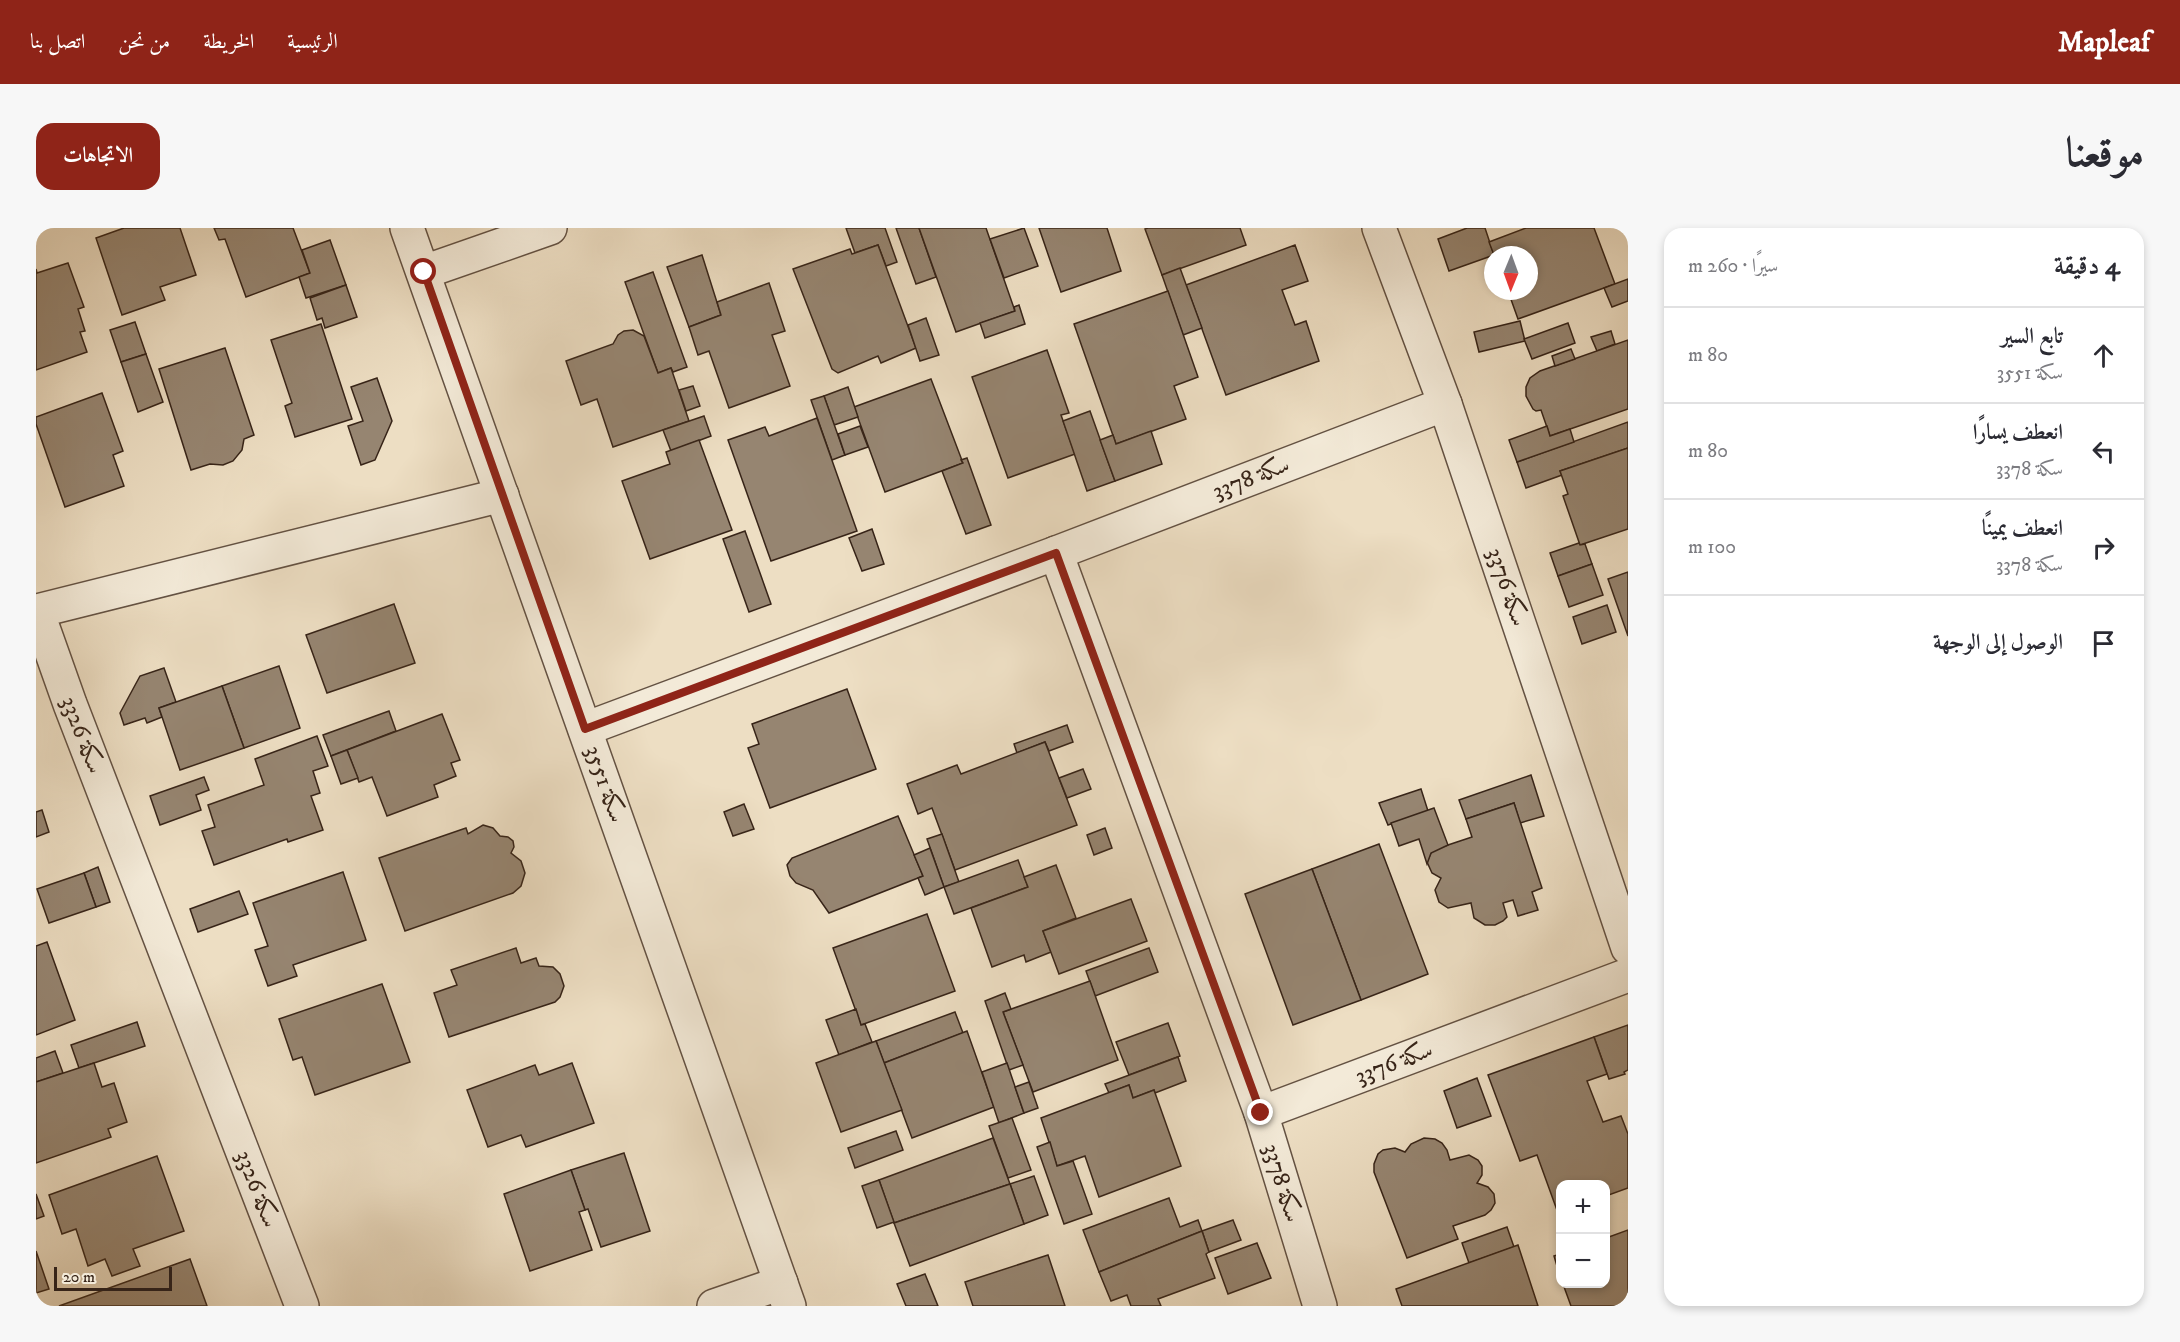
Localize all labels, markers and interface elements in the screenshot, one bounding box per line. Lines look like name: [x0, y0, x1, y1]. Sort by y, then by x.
text: Mapleaf: [2058, 25, 2150, 60]
text: اتصل بنا: [30, 29, 85, 55]
text: من نحن: [118, 29, 170, 55]
text: الخريطة: [203, 29, 254, 55]
text: الرئيسية: [287, 29, 338, 55]
button: الاتجاهات: [36, 123, 160, 190]
text: موقعنا: [2066, 128, 2144, 180]
north arrow: [1484, 246, 1538, 300]
text: 4 دقيقة: [2054, 250, 2120, 283]
text: سيرًا · 260 m: [1688, 254, 1778, 279]
route start: [410, 258, 436, 284]
text: تابع السير: [2001, 323, 2063, 350]
icon: ahead: [2087, 339, 2120, 372]
text: 80 m: [1688, 343, 1728, 368]
text: سكة 3551: [1997, 361, 2063, 386]
text: انعطف يسارًا: [1973, 419, 2063, 446]
icon: left: [2087, 435, 2120, 468]
text: 80 m: [1688, 439, 1728, 464]
street label: سكة 3378: [1208, 450, 1294, 506]
text: سكة 3378: [1996, 457, 2063, 482]
text: انعطف يمينًا: [1982, 515, 2063, 542]
icon: right: [2087, 531, 2120, 564]
text: 100 m: [1688, 535, 1736, 560]
street label: سكة 3376: [1480, 544, 1534, 630]
text: سكة 3378: [1996, 553, 2063, 578]
icon: arrive: [2087, 627, 2120, 660]
text: الوصول إلى الوجهة: [1933, 629, 2063, 656]
street label: سكة 3326: [54, 692, 110, 778]
street label: سكة 3551: [578, 741, 632, 827]
street label: سكة 3376: [1351, 1034, 1437, 1092]
route end: [1247, 1099, 1273, 1125]
street label: سكة 3378: [1256, 1140, 1308, 1226]
street label: سكة 3326: [229, 1146, 285, 1232]
map controls: [1556, 1180, 1610, 1288]
button: +: [1556, 1180, 1610, 1234]
button: −: [1556, 1234, 1610, 1288]
scale bar: [54, 1264, 172, 1292]
text: 20 m: [63, 1267, 95, 1287]

